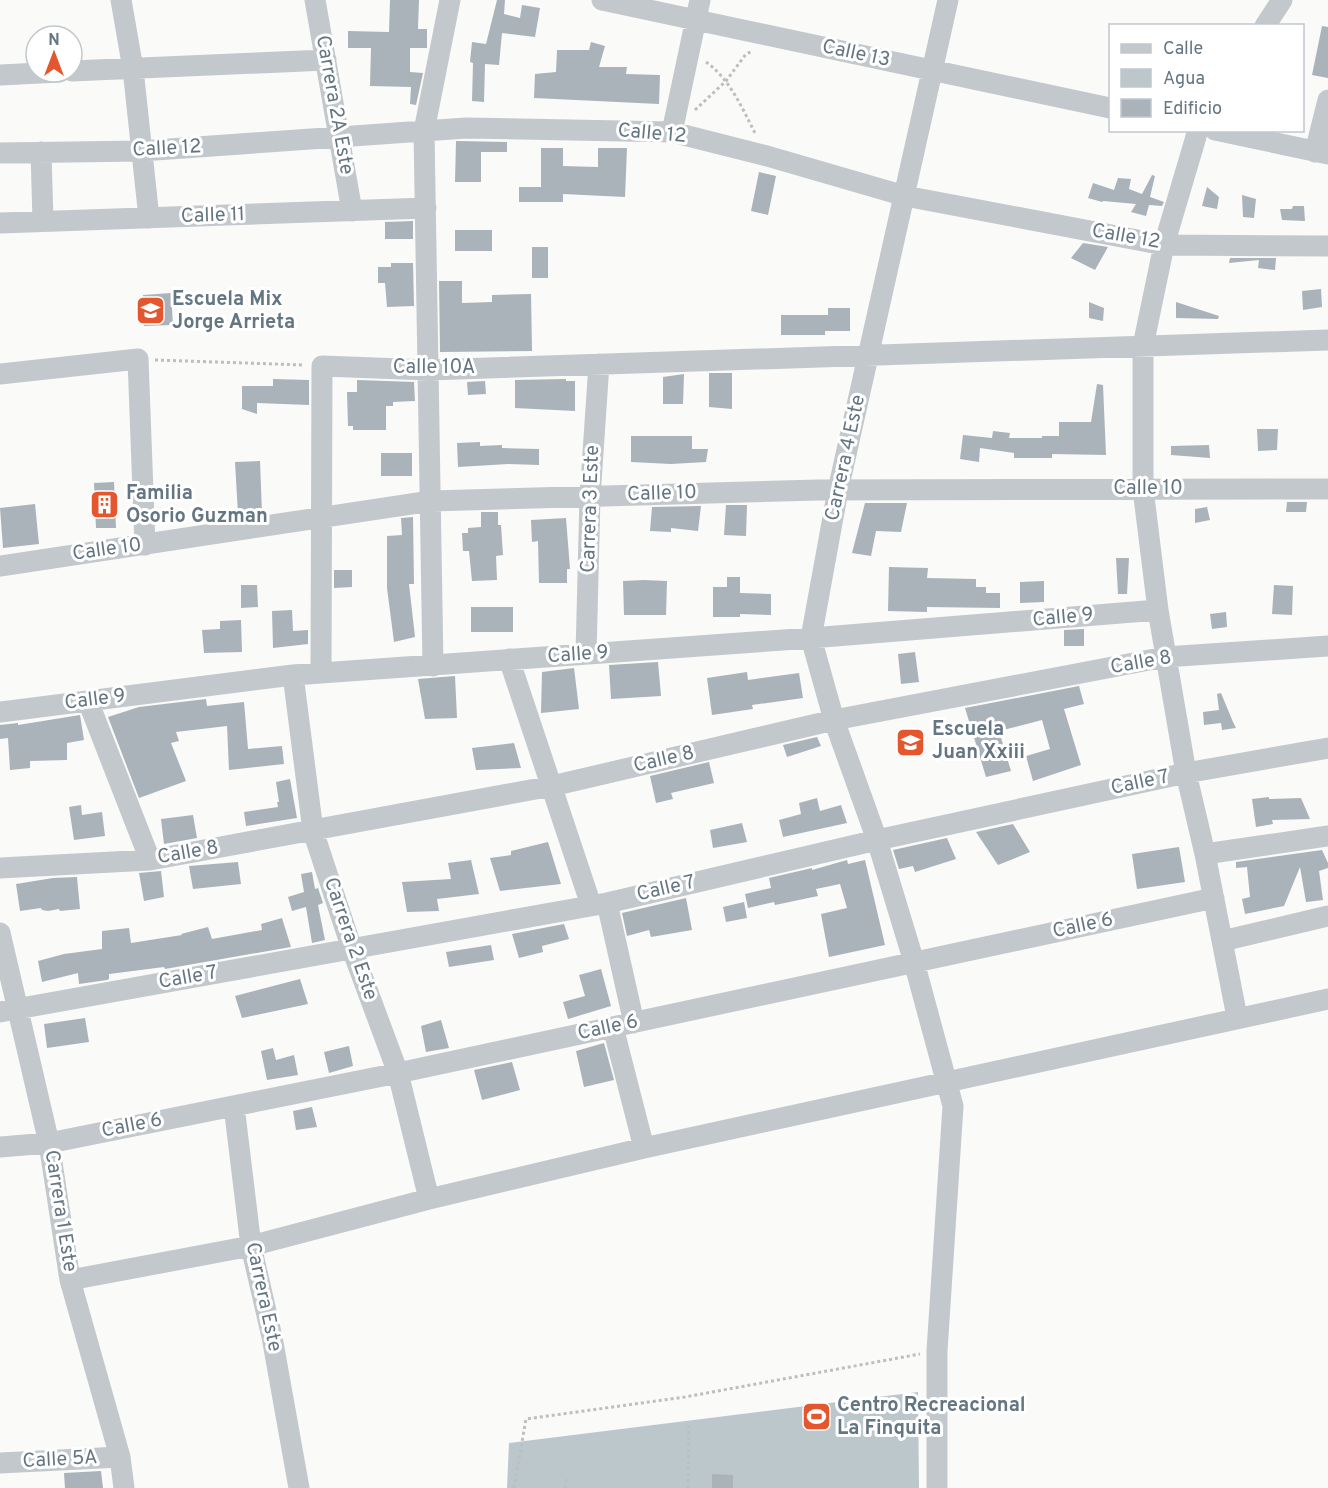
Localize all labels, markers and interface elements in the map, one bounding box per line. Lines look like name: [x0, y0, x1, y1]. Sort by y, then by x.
north arrow: [24, 24, 84, 84]
legend: [1109, 24, 1304, 132]
text: N: [48, 31, 60, 51]
street label: Carrera 2A Este: [309, 33, 359, 177]
street label: Calle 13: [820, 34, 892, 74]
text: Calle: [1163, 38, 1203, 61]
text: Agua: [1163, 68, 1205, 91]
text: Edificio: [1163, 98, 1222, 121]
street label: Calle 12: [616, 118, 688, 150]
street label: Calle 12: [132, 134, 202, 164]
street label: Calle 11: [180, 202, 246, 230]
street label: Calle 12: [1090, 218, 1162, 256]
place label: Escuela Mix Jorge Arrieta: [172, 287, 295, 336]
school or university icon: Escuela Mix Jorge Arrieta: [135, 295, 167, 327]
street label: Calle 10A: [393, 355, 475, 381]
street label: Carrera 4 Este: [820, 393, 872, 523]
street label: Carrera 3 Este: [576, 445, 606, 573]
street label: Calle 10: [1113, 476, 1183, 502]
street label: Calle 10: [627, 480, 697, 508]
place label: Familia Osorio Guzman: [126, 481, 268, 530]
building icon: Familia Osorio Guzman: [89, 489, 121, 521]
street label: Calle 10: [71, 532, 143, 568]
street label: Calle 9: [1031, 602, 1095, 634]
street label: Calle 9: [546, 640, 610, 670]
street label: Calle 8: [1108, 645, 1174, 681]
street label: Calle 9: [63, 683, 127, 717]
place label: Escuela Juan Xxiii: [932, 717, 1025, 766]
school or university icon: Escuela Juan Xxiii: [895, 726, 927, 758]
street label: Calle 8: [631, 740, 697, 780]
street label: Calle 7: [1108, 764, 1172, 802]
street label: Calle 8: [155, 835, 221, 871]
street label: Calle 7: [634, 870, 698, 908]
street label: Carrera 2 Este: [317, 874, 383, 1004]
street label: Calle 6: [1050, 907, 1116, 945]
street label: Calle 7: [157, 960, 219, 996]
street label: Calle 6: [575, 1009, 641, 1047]
street label: Calle 6: [99, 1107, 165, 1145]
street label: Carrera 1 Este: [38, 1148, 82, 1274]
street label: Carrera Este: [239, 1240, 287, 1354]
place label: Centro Recreacional La Finquita: [837, 1393, 1026, 1442]
sports icon: Centro Recreacional La Finquita: [800, 1401, 832, 1433]
street label: Calle 5A: [22, 1445, 98, 1475]

